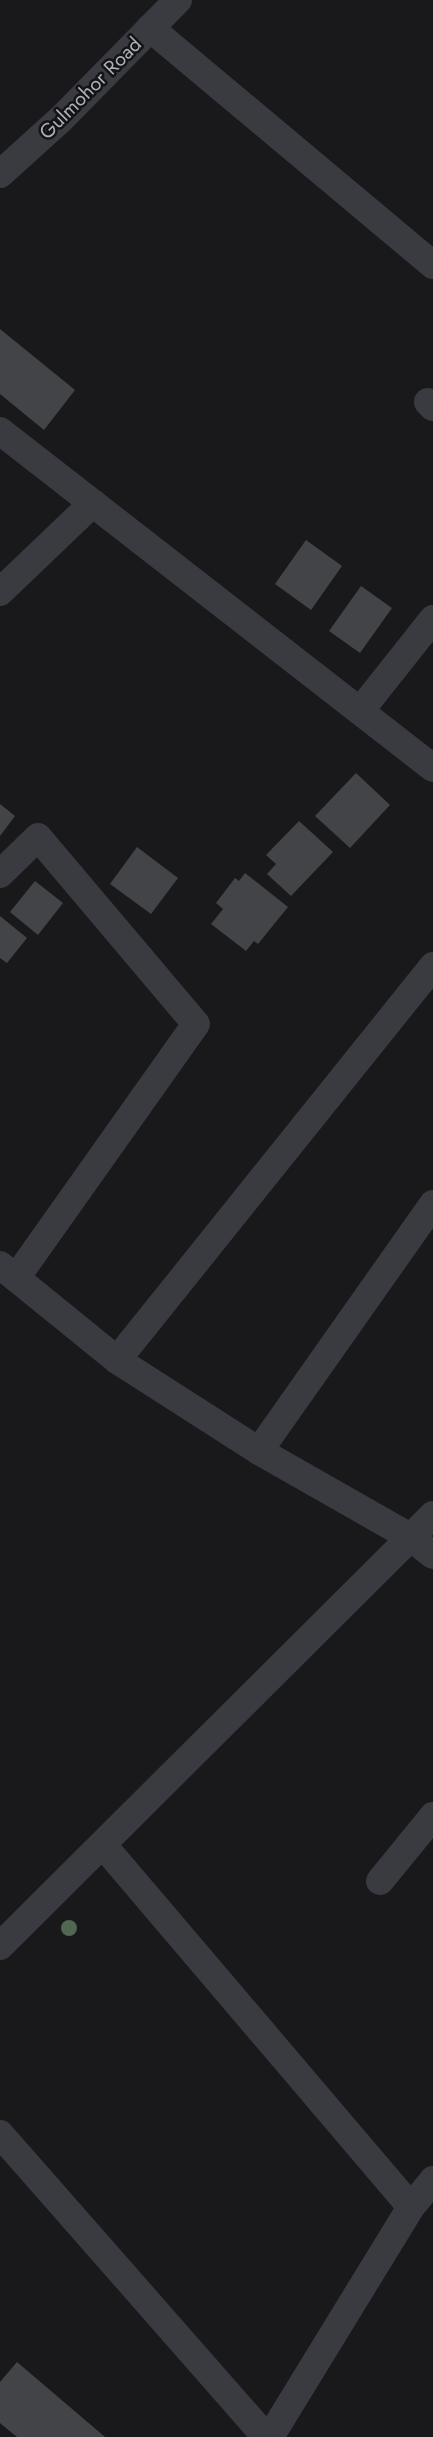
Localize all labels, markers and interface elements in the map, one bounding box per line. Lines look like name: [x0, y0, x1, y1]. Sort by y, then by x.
street label: Gulmohor Road: [33, 31, 148, 146]

